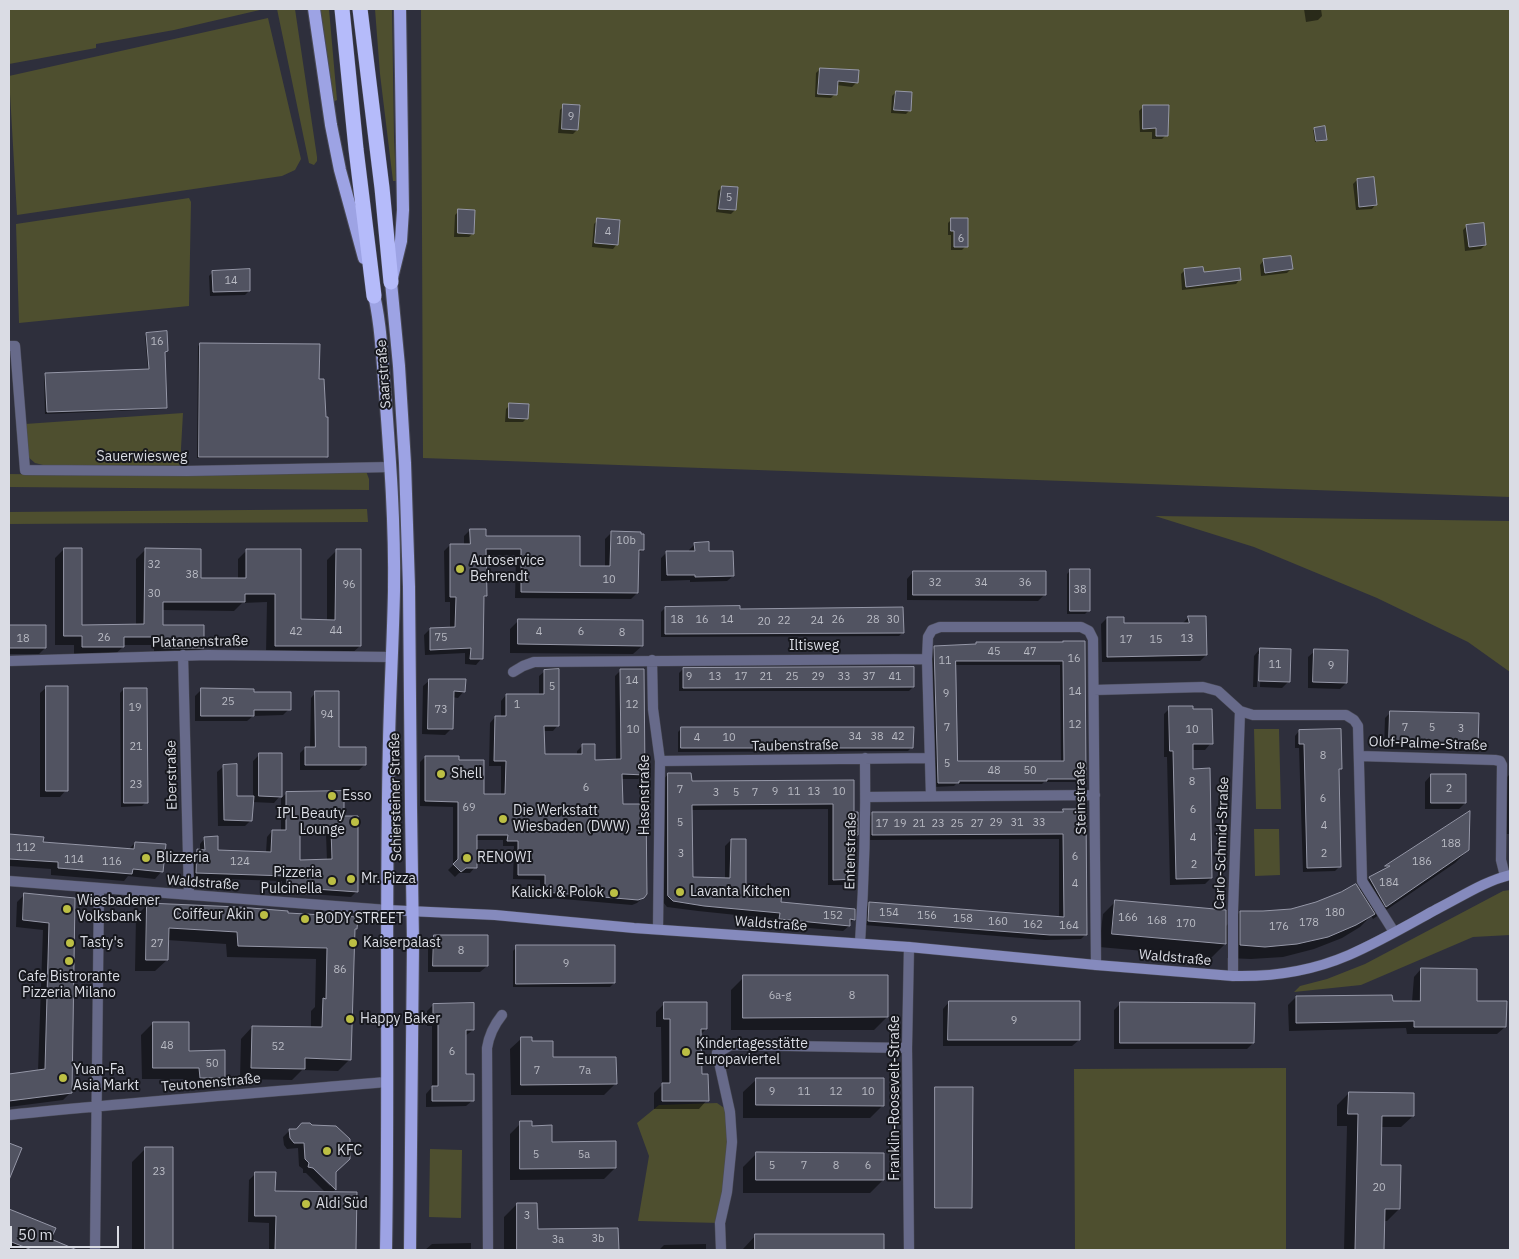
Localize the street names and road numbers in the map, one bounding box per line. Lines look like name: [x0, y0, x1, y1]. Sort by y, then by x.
street label: Saarstraße: [373, 339, 395, 409]
street label: Sauerwiesweg: [97, 449, 187, 465]
street label: Platanenstraße: [152, 633, 248, 651]
street label: Iltisweg: [789, 638, 839, 654]
street label: Schiersteiner Straße: [386, 733, 406, 861]
street label: Olof-Palme-Straße: [1368, 734, 1488, 754]
street label: Taubenstraße: [751, 737, 839, 755]
street label: Eberstraße: [163, 740, 181, 810]
street label: Hasenstraße: [637, 755, 653, 835]
street label: Steinstraße: [1072, 761, 1090, 835]
street label: Carlo-Schmid-Straße: [1211, 776, 1233, 910]
street label: Entenstraße: [842, 812, 860, 890]
street label: Waldstraße: [166, 872, 240, 894]
street label: Waldstraße: [734, 913, 808, 935]
street label: Waldstraße: [1138, 946, 1212, 970]
street label: Franklin-Roosevelt-Straße: [887, 1015, 903, 1181]
street label: Teutonenstraße: [161, 1070, 261, 1096]

